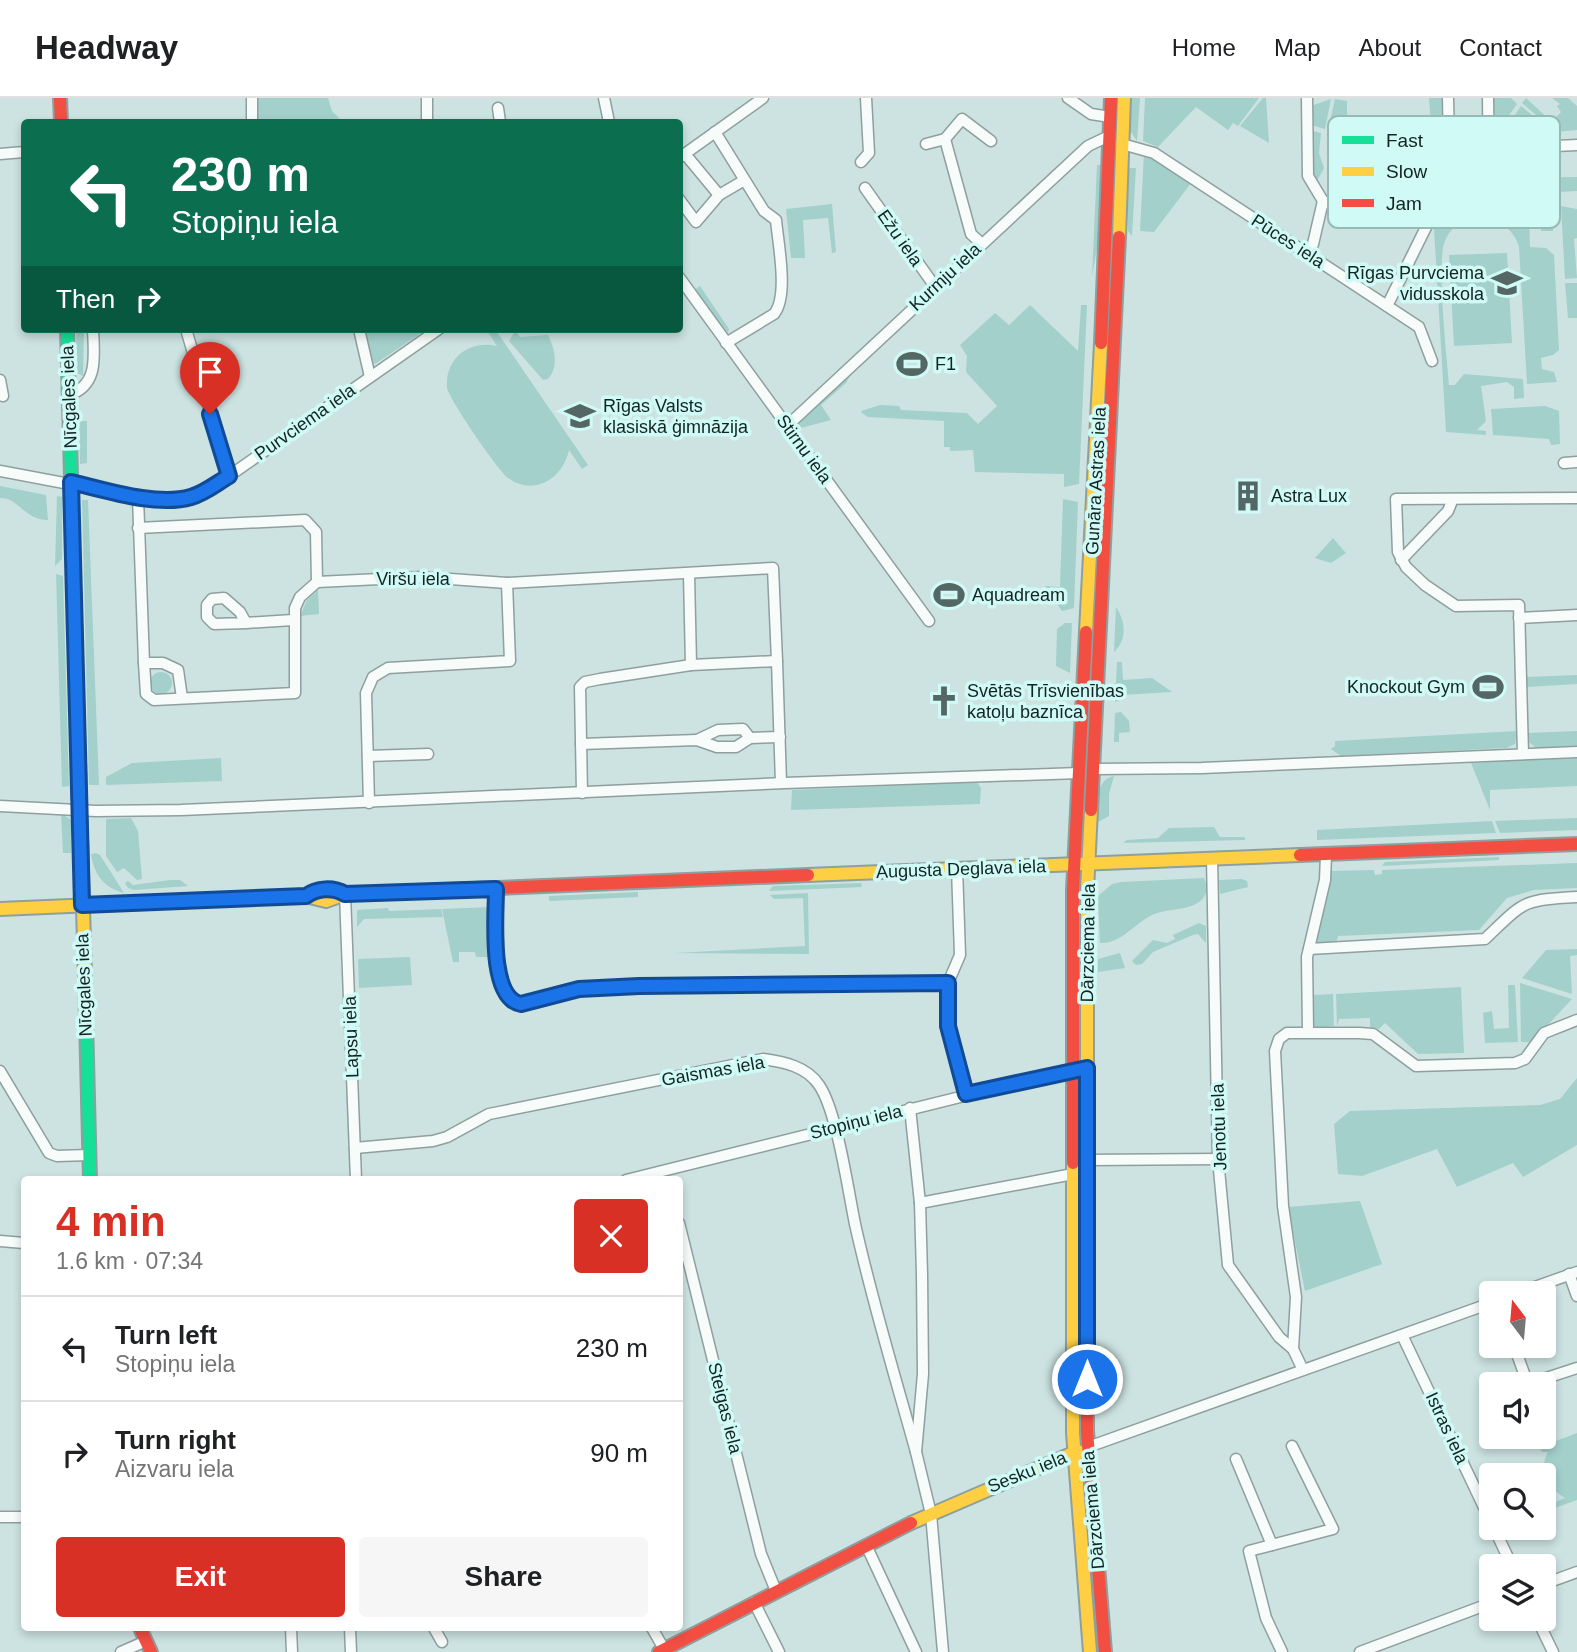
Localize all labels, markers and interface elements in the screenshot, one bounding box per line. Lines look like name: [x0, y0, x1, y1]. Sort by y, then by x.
text: Headway: [35, 29, 178, 66]
text: Home: [1172, 34, 1236, 61]
text: Map: [1274, 34, 1321, 61]
text: About: [1359, 34, 1421, 61]
text: Contact: [1459, 34, 1542, 61]
legend: [1328, 116, 1560, 228]
text: Fast: [1386, 130, 1424, 151]
icon: left: [56, 147, 147, 238]
text: 230 m: [171, 147, 310, 201]
text: Slow: [1386, 161, 1427, 182]
text: Jam: [1386, 193, 1422, 214]
text: Stopiņu iela: [171, 204, 338, 240]
street label: Ežu iela: [873, 206, 927, 271]
street label: Pūces iela: [1248, 210, 1329, 273]
street label: Kurmju iela: [905, 238, 985, 315]
place label: Rīgas Purvciema vidusskola: [1347, 263, 1485, 304]
school or university icon: Rīgas Purvciema vidusskola: [1490, 266, 1524, 300]
icon: right: [129, 280, 167, 318]
text: Then: [56, 284, 115, 314]
pin: [180, 342, 240, 414]
street label: Nīcgales iela: [57, 344, 81, 449]
sports icon: F1: [895, 347, 929, 381]
icon: arrive: [191, 353, 229, 391]
place label: F1: [935, 354, 956, 374]
street label: Purvciema iela: [251, 379, 360, 464]
place label: Rīgas Valsts klasiskā ģimnāzija: [603, 396, 749, 437]
school or university icon: Rīgas Valsts klasiskā ģimnāzija: [563, 399, 597, 433]
street label: Gunāra Astras iela: [1082, 406, 1110, 555]
street label: Stirnu iela: [772, 411, 836, 488]
building icon: Astra Lux: [1231, 479, 1265, 513]
place label: Astra Lux: [1271, 486, 1347, 506]
street label: Viršu iela: [376, 569, 451, 589]
sports icon: Aquadream: [932, 578, 966, 612]
place label: Aquadream: [972, 585, 1065, 605]
sports icon: Knockout Gym: [1471, 670, 1505, 704]
place label: Knockout Gym: [1347, 677, 1465, 697]
place label: Svētās Trīsvienības katoļu baznīca: [967, 681, 1124, 722]
church icon: Svētās Trīsvienības katoļu baznīca: [927, 684, 961, 718]
street label: Augusta Deglava iela: [876, 856, 1047, 882]
street label: Dārzciema iela: [1077, 882, 1099, 1003]
street label: Nīcgales iela: [72, 932, 96, 1037]
street label: Lapsu iela: [340, 995, 362, 1078]
street label: Gaismas iela: [660, 1052, 767, 1090]
street label: Jenotu iela: [1207, 1082, 1231, 1171]
street label: Stopiņu iela: [808, 1101, 905, 1143]
text: 4 min: [56, 1198, 166, 1245]
button: close: [574, 1199, 648, 1273]
text: 1.6 km · 07:34: [56, 1248, 203, 1274]
north arrow: [1479, 1281, 1556, 1358]
map controls: [1479, 1281, 1556, 1631]
text: Turn left: [115, 1320, 217, 1350]
icon: left: [56, 1330, 94, 1368]
text: 230 m: [576, 1333, 648, 1363]
position arrow: [1050, 1342, 1124, 1416]
text: Stopiņu iela: [115, 1351, 235, 1377]
street label: Steigas iela: [704, 1360, 746, 1457]
button: sound: [1479, 1372, 1556, 1449]
street label: Istras iela: [1422, 1389, 1473, 1468]
text: Turn right: [115, 1425, 236, 1455]
icon: right: [56, 1435, 94, 1473]
text: 90 m: [590, 1438, 648, 1468]
street label: Sesku iela: [985, 1447, 1070, 1497]
street label: Dārzciema iela: [1078, 1449, 1108, 1570]
text: Aizvaru iela: [115, 1456, 234, 1482]
button: search: [1479, 1463, 1556, 1540]
button: Exit: [56, 1537, 345, 1617]
button: Share: [359, 1537, 648, 1617]
button: layers: [1479, 1554, 1556, 1631]

